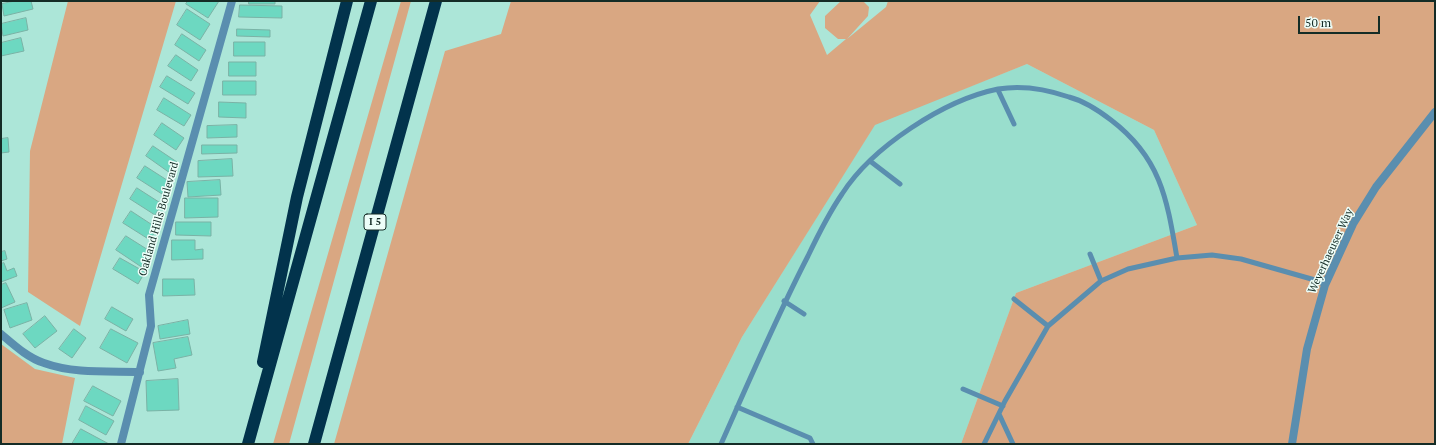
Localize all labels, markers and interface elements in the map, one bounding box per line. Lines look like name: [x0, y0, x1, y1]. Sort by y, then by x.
scale bar: [1300, 8, 1382, 34]
text: 50 m: [1305, 15, 1331, 30]
street label: Oakland Hills Boulevard: [136, 160, 182, 278]
street label: Weyerhaeuser Way: [1306, 207, 1356, 295]
road number: I 5: [364, 214, 386, 230]

